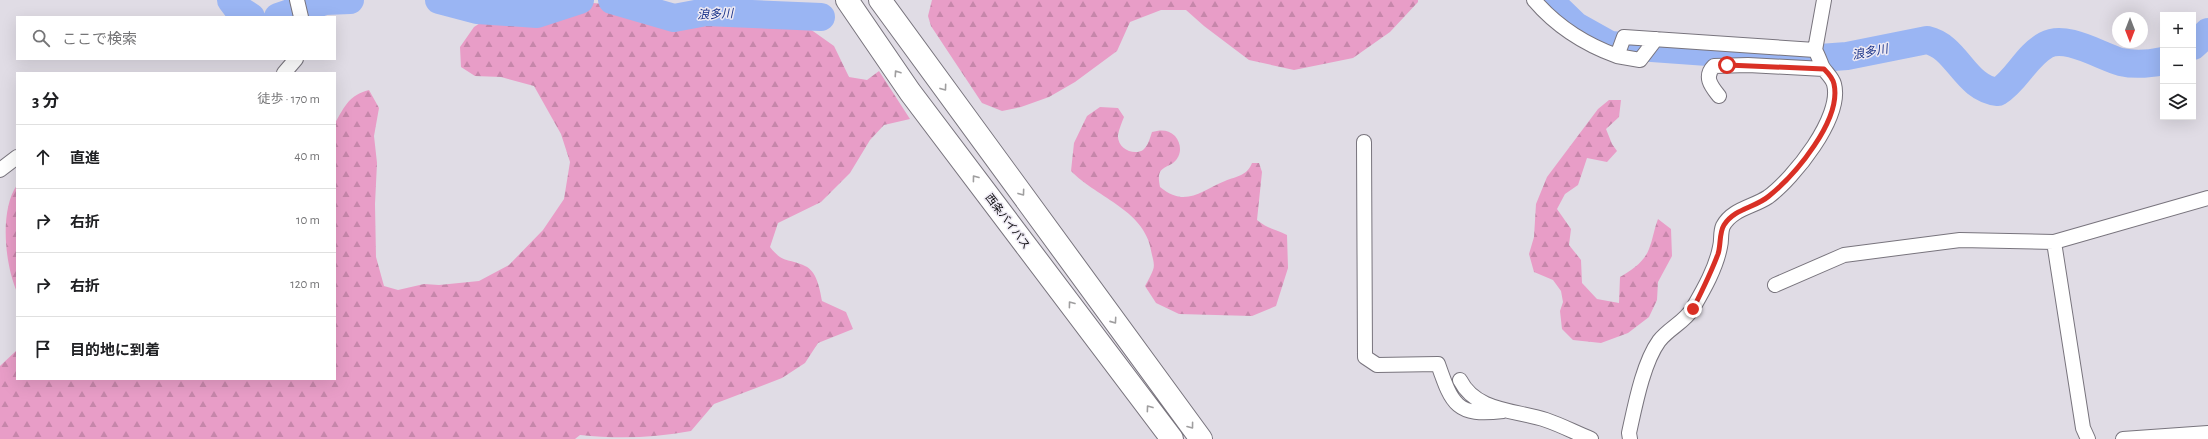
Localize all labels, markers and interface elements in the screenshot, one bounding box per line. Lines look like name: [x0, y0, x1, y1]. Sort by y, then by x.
water label: 浪多川: [697, 6, 735, 21]
north arrow: [2112, 12, 2148, 48]
map controls: [2160, 12, 2196, 120]
button: +: [2160, 12, 2196, 48]
search box: [16, 16, 336, 60]
icon: search: [30, 27, 52, 49]
text: ここで検索: [62, 32, 137, 47]
water label: 浪多川: [1851, 41, 1891, 61]
button: −: [2160, 48, 2196, 84]
route start: [1718, 56, 1736, 74]
one-way arrow: [895, 71, 902, 78]
one-way arrow: [940, 84, 947, 91]
button: layers: [2160, 84, 2196, 120]
text: 3 分: [32, 92, 59, 109]
text: 徒歩 · 170 m: [257, 93, 320, 106]
icon: ahead: [32, 146, 54, 168]
text: 40 m: [294, 150, 320, 163]
text: 直進: [70, 151, 100, 166]
one-way arrow: [973, 175, 980, 182]
one-way arrow: [1017, 188, 1024, 195]
street label: 西条バイパス: [983, 191, 1033, 251]
icon: right: [32, 210, 54, 232]
text: 10 m: [296, 214, 320, 227]
text: 右折: [70, 215, 100, 230]
icon: right: [32, 274, 54, 296]
text: 120 m: [290, 278, 320, 291]
text: 右折: [70, 279, 100, 294]
route end: [1684, 300, 1702, 318]
one-way arrow: [1068, 301, 1075, 308]
one-way arrow: [1109, 317, 1117, 324]
icon: arrive: [32, 338, 54, 360]
text: 目的地に到着: [70, 343, 160, 358]
one-way arrow: [1147, 405, 1154, 412]
one-way arrow: [1186, 421, 1193, 428]

